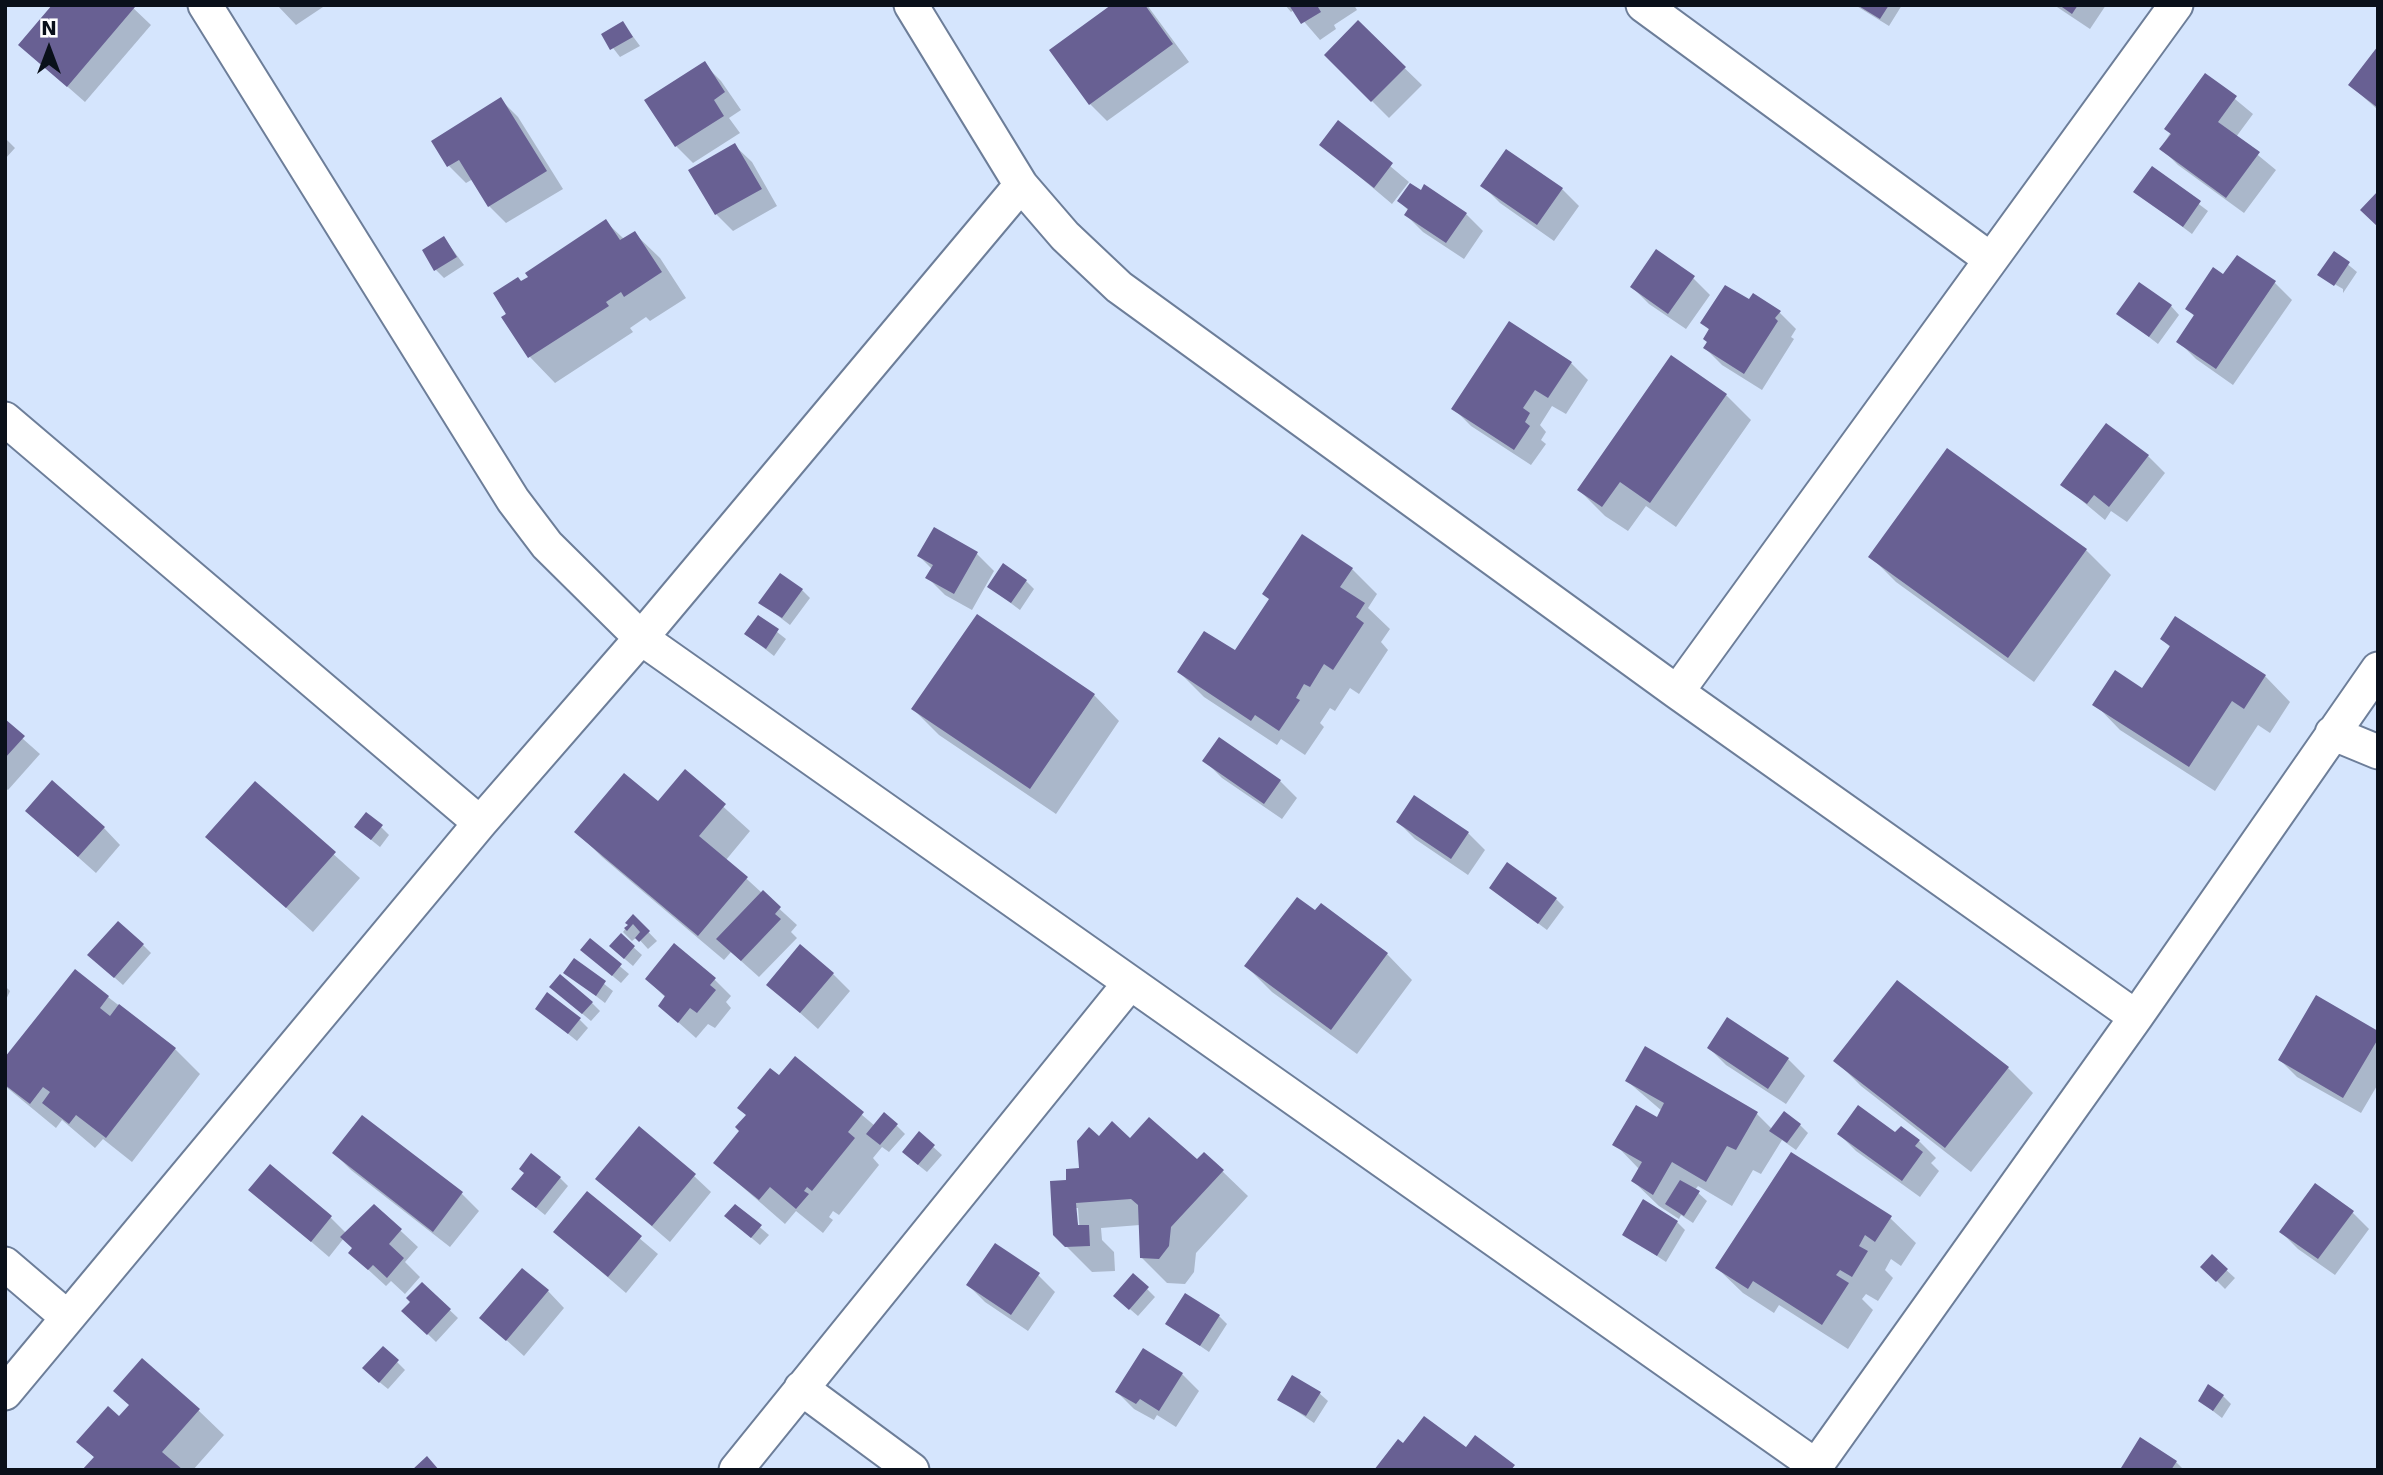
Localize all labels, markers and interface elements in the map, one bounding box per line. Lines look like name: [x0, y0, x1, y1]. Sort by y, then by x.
north arrow: [14, 14, 84, 84]
text: N: [41, 17, 57, 39]

